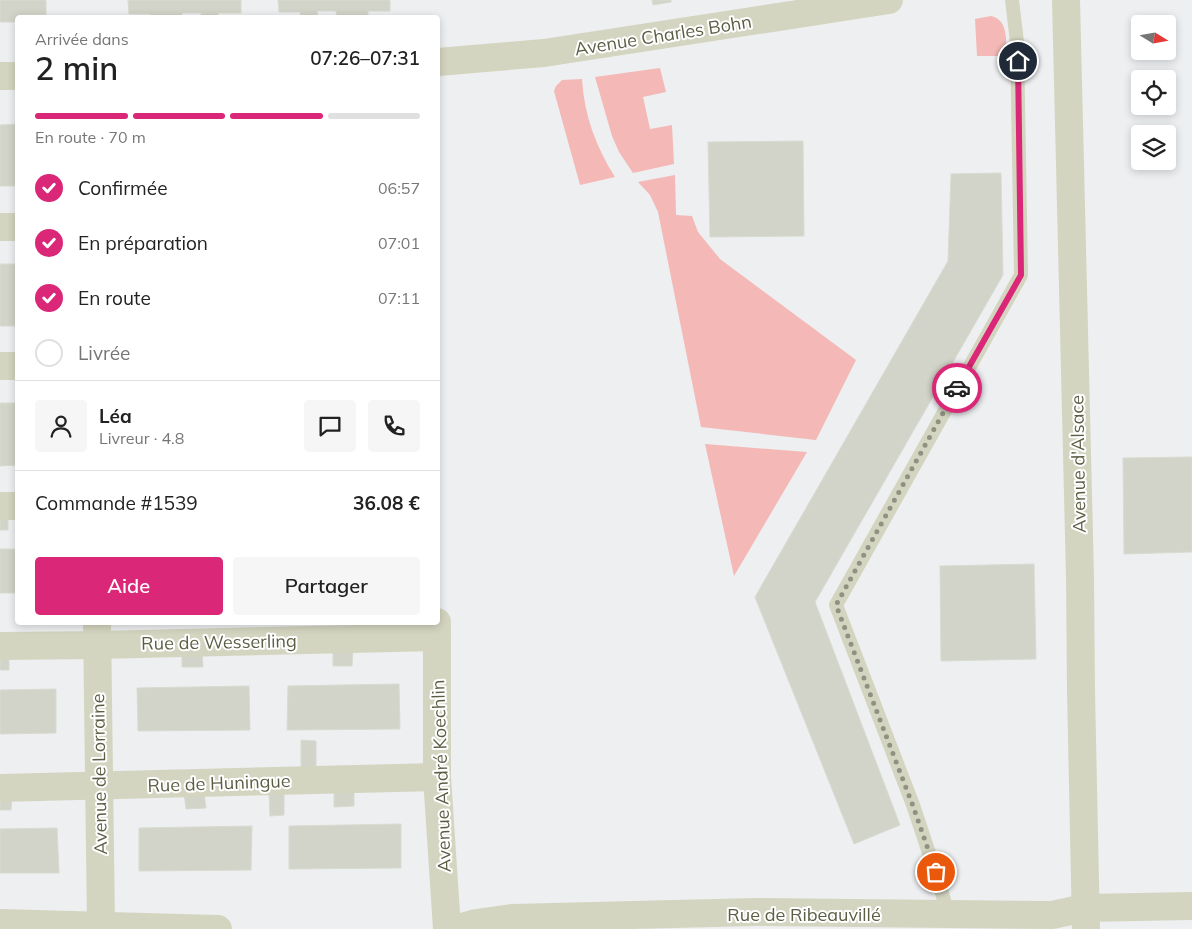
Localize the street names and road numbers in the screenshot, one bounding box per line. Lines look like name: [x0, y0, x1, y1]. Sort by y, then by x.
street label: Avenue Charles Bohn: [573, 10, 753, 60]
street label: Avenue d'Alsace: [1065, 395, 1091, 533]
street label: Rue de Wesserling: [141, 629, 297, 655]
street label: Avenue André Koechlin: [426, 679, 456, 873]
street label: Avenue de Lorraine: [86, 693, 112, 855]
street label: Rue de Huningue: [147, 769, 291, 797]
street label: Rue de Ribeauvillé: [727, 903, 881, 926]

